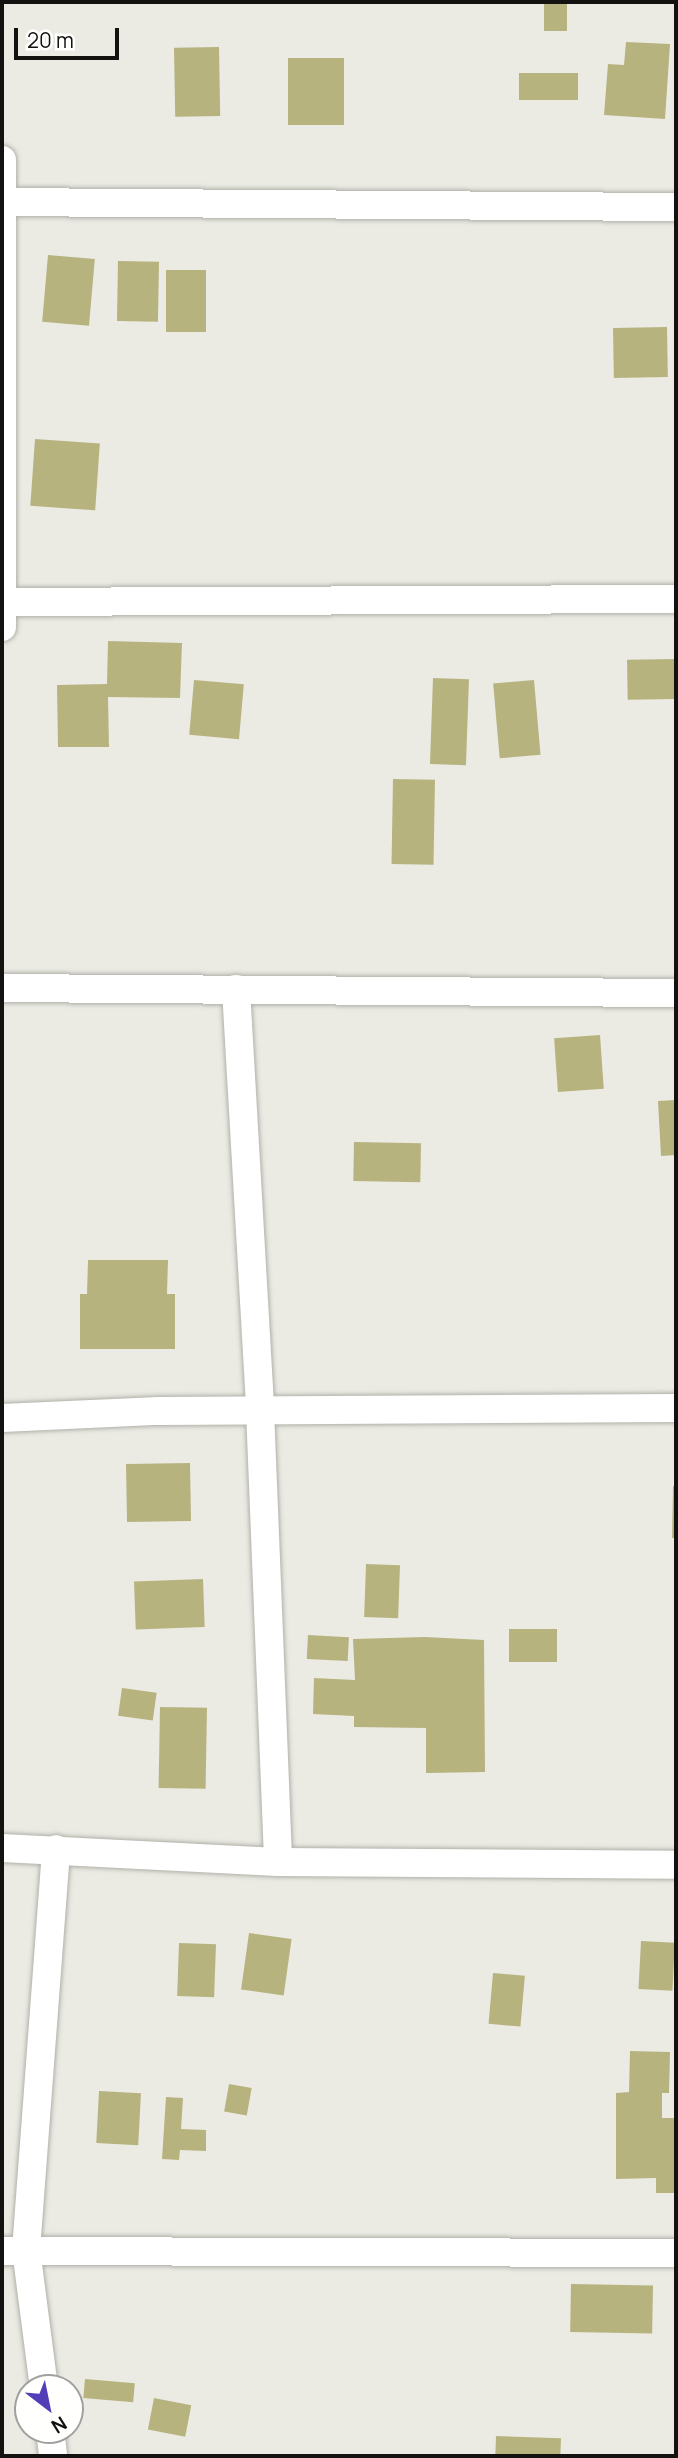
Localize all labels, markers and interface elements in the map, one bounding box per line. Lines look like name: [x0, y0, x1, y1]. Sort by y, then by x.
scale bar: [18, 14, 122, 58]
text: 20 m: [27, 26, 74, 54]
north arrow: [14, 2374, 84, 2444]
text: N: [46, 2410, 72, 2440]

